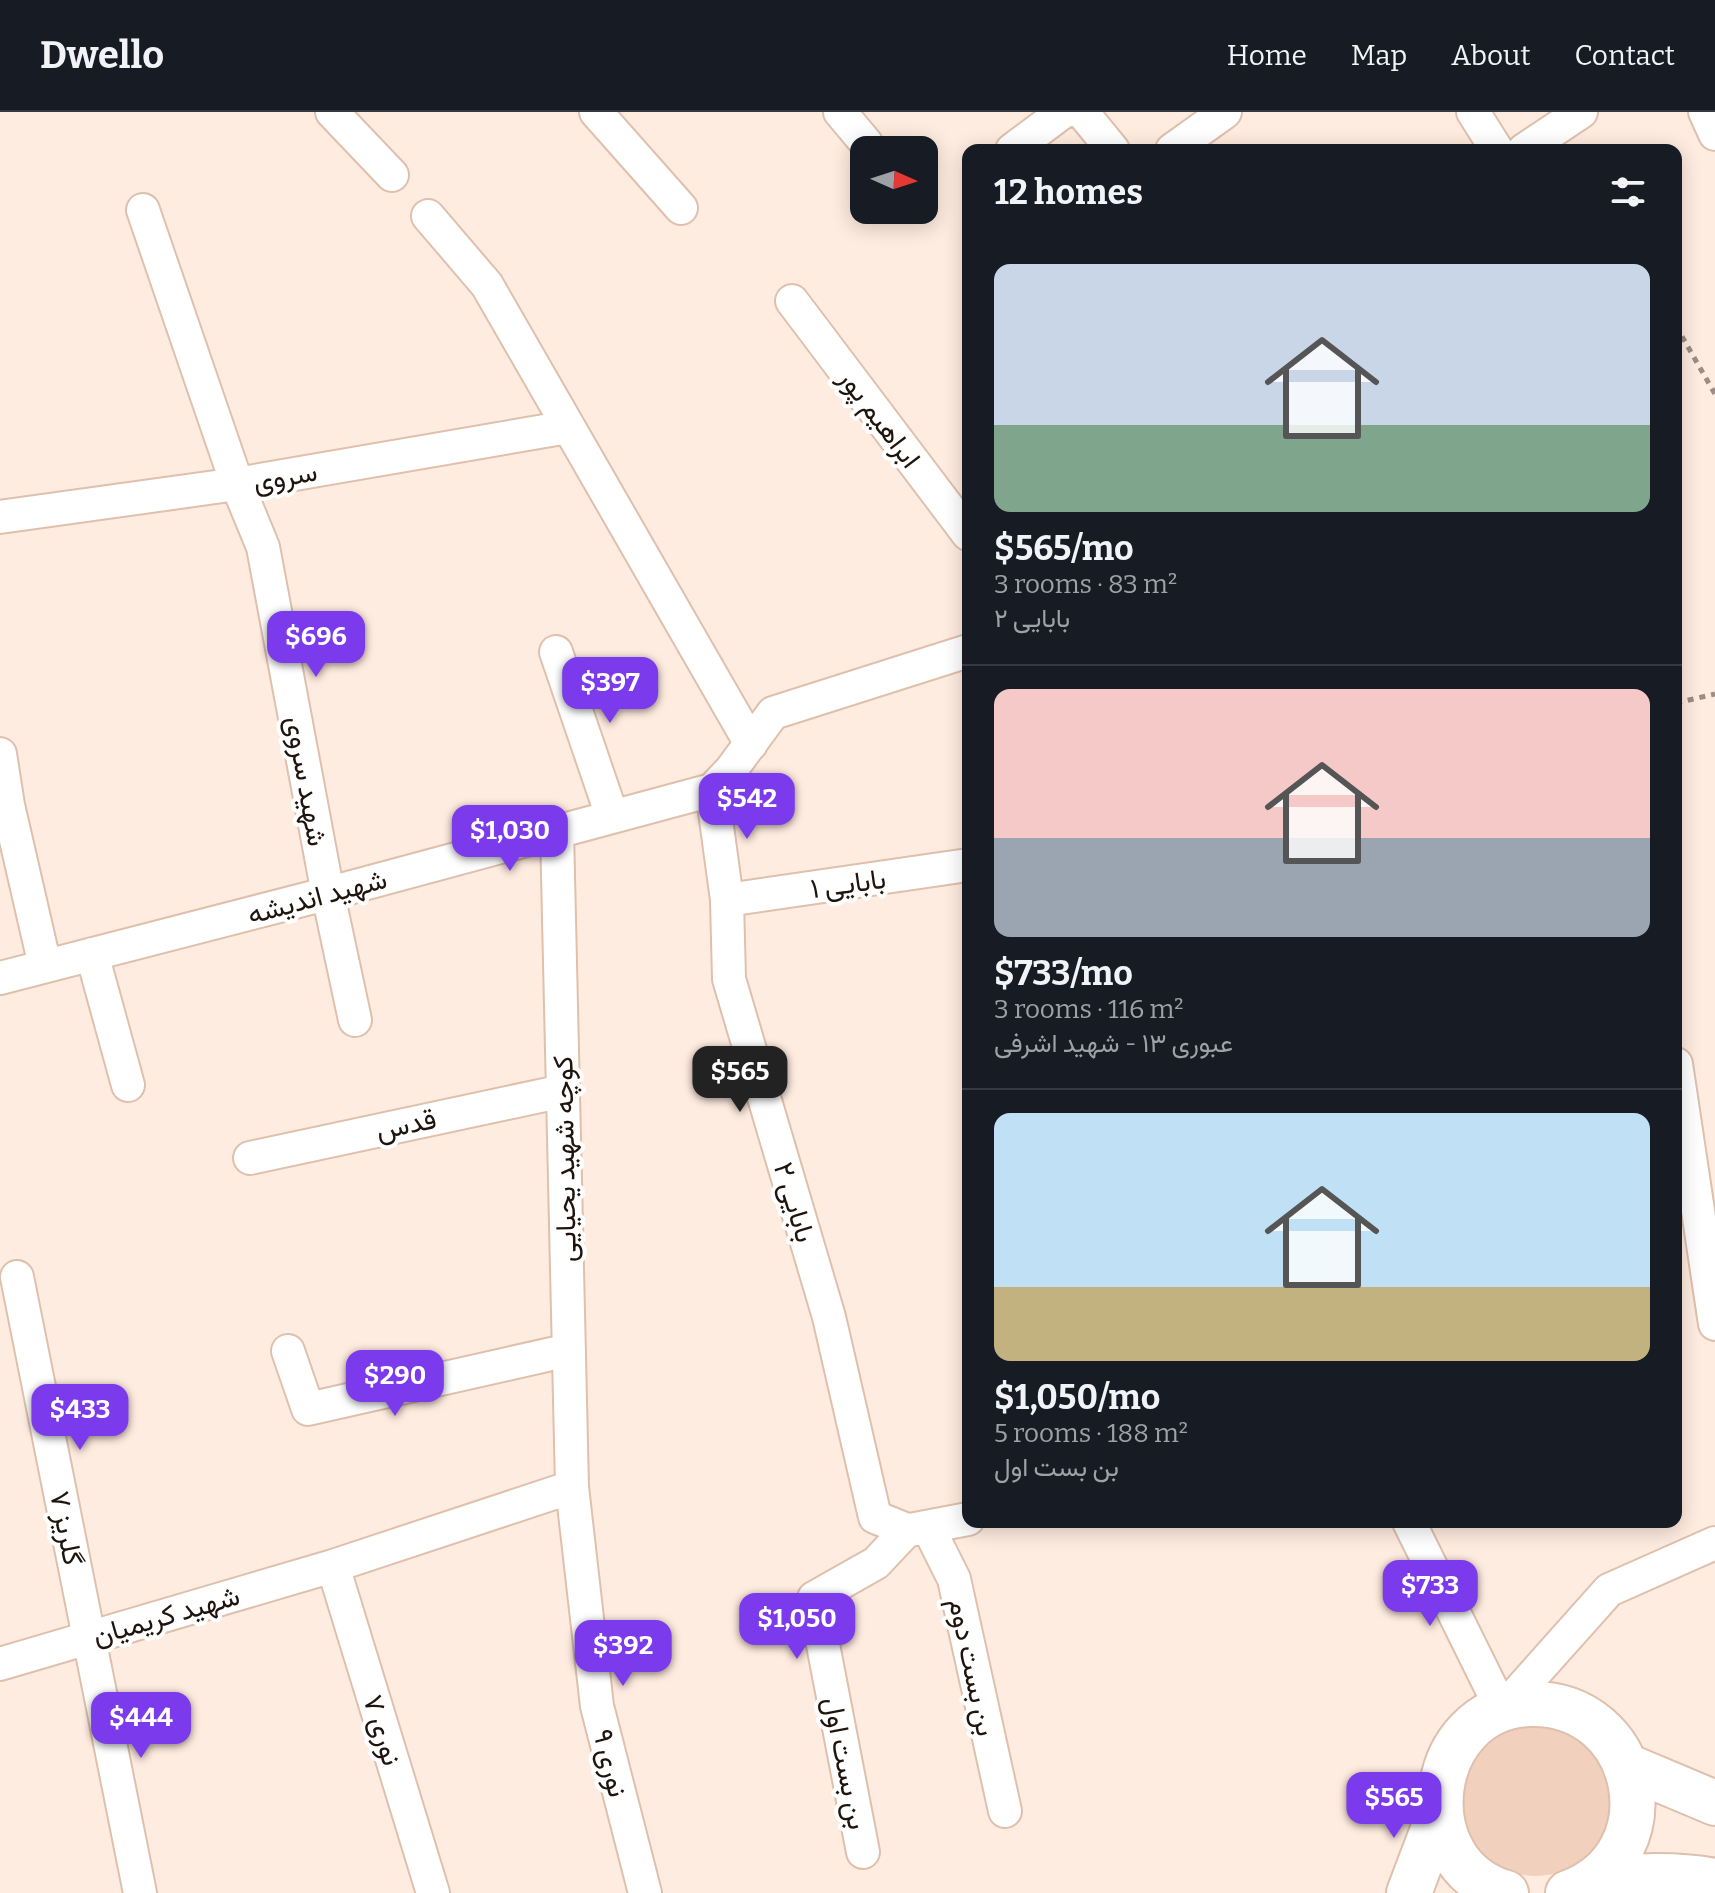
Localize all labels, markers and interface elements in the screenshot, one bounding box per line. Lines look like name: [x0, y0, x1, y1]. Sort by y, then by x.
text: Dwello: [40, 32, 164, 78]
text: Home: [1227, 39, 1307, 72]
text: Map: [1351, 39, 1407, 72]
text: About: [1451, 39, 1531, 72]
text: Contact: [1575, 39, 1675, 72]
north arrow: [850, 136, 938, 224]
map controls: [850, 136, 938, 224]
icon: filters: [1606, 170, 1650, 214]
text: 12 homes: [994, 172, 1143, 213]
icon: home: [1250, 316, 1394, 460]
street label: ابراهیم پور: [830, 362, 927, 476]
street label: سروی: [250, 455, 320, 499]
text: $565/mo: [994, 528, 1134, 569]
text: 3 rooms · 83 m²: [994, 569, 1177, 600]
text: بابایی ۲: [994, 603, 1070, 634]
pin: $696: [269, 611, 363, 679]
text: $696: [285, 621, 347, 652]
pin: $397: [563, 657, 657, 725]
text: $397: [580, 667, 640, 698]
street label: شهید سروی: [278, 714, 334, 849]
icon: home: [1250, 741, 1394, 885]
pin: $542: [700, 773, 794, 841]
text: $542: [717, 783, 777, 814]
pin: $1,030: [445, 805, 575, 873]
text: $1,030: [470, 815, 550, 846]
street label: شهید اندیشه: [244, 862, 391, 932]
street label: بابایی ۱: [808, 862, 888, 905]
text: $733/mo: [994, 953, 1133, 994]
text: 3 rooms · 116 m²: [994, 994, 1184, 1025]
text: عبوری ۱۳ - شهید اشرفی: [994, 1028, 1233, 1059]
pin: $565: [693, 1046, 787, 1114]
street label: کوچه شهید یحیایی: [546, 1055, 585, 1262]
text: $565: [710, 1056, 770, 1087]
street label: قدس: [373, 1102, 439, 1147]
street label: بابایی ۲: [767, 1158, 822, 1246]
icon: home: [1250, 1165, 1394, 1309]
pin: $290: [348, 1350, 442, 1418]
text: $290: [364, 1360, 426, 1391]
text: $1,050/mo: [994, 1377, 1160, 1418]
pin: $433: [33, 1384, 127, 1452]
text: $433: [49, 1394, 111, 1425]
text: 5 rooms · 188 m²: [994, 1418, 1188, 1449]
text: بن بست اول: [994, 1452, 1119, 1483]
street label: گلریز ۷: [42, 1488, 90, 1568]
pin: $733: [1383, 1560, 1477, 1628]
text: $733: [1401, 1570, 1459, 1601]
street label: شهید کریمیان: [89, 1579, 244, 1653]
pin: $1,050: [732, 1593, 862, 1661]
street label: بن بست دوم: [940, 1595, 1003, 1739]
text: $1,050: [757, 1603, 837, 1634]
pin: $392: [576, 1620, 670, 1688]
text: $392: [593, 1630, 653, 1661]
street label: نوری ۷: [355, 1691, 409, 1770]
pin: $444: [94, 1692, 188, 1760]
street label: بن بست اول: [816, 1694, 875, 1832]
text: $444: [109, 1702, 173, 1733]
street label: نوری ۹: [585, 1726, 635, 1801]
pin: $565: [1347, 1772, 1441, 1840]
text: $565: [1364, 1782, 1424, 1813]

